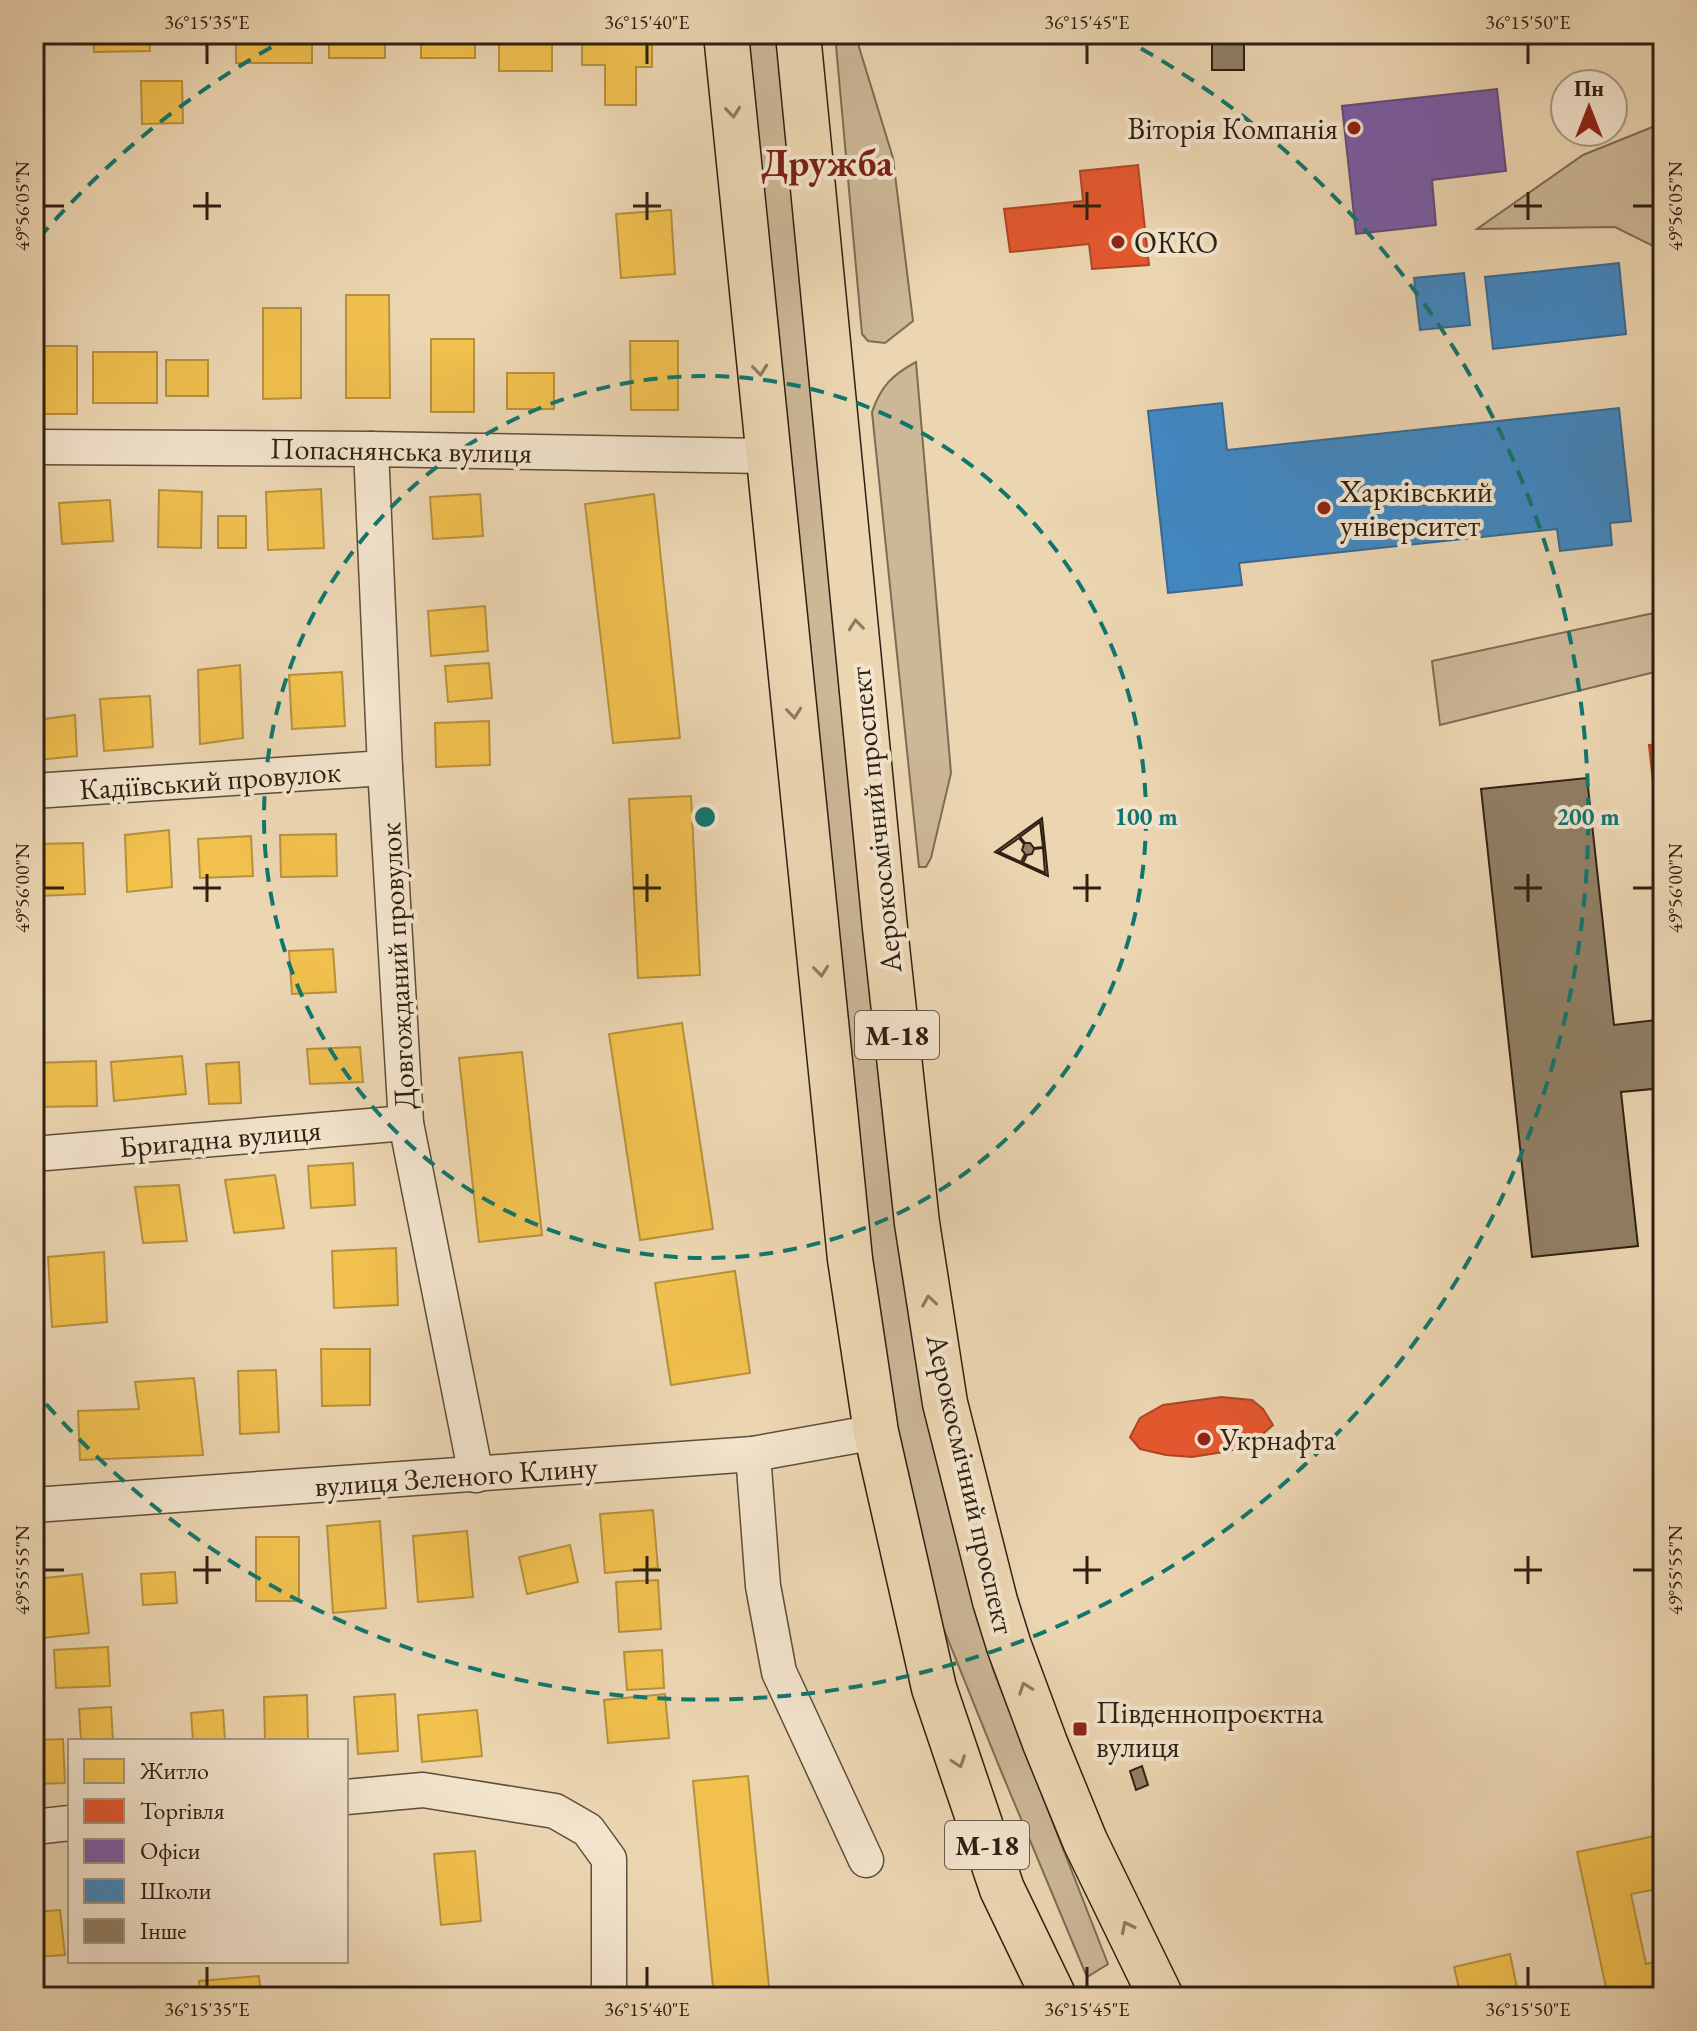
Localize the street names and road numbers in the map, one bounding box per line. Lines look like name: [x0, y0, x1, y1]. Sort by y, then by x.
street label: Попаснянська вулиця: [270, 428, 532, 472]
street label: Аерокосмічний проспект: [840, 665, 911, 976]
street label: Кадіївський провулок: [78, 751, 342, 809]
street label: Довгожданий провулок: [370, 822, 424, 1110]
road number: М-18: [855, 1011, 939, 1059]
street label: Бригадна вулиця: [117, 1110, 323, 1166]
street label: Аерокосмічний проспект: [917, 1329, 1025, 1638]
street label: вулиця Зеленого Клину: [313, 1447, 600, 1505]
road number: М-18: [945, 1821, 1029, 1869]

